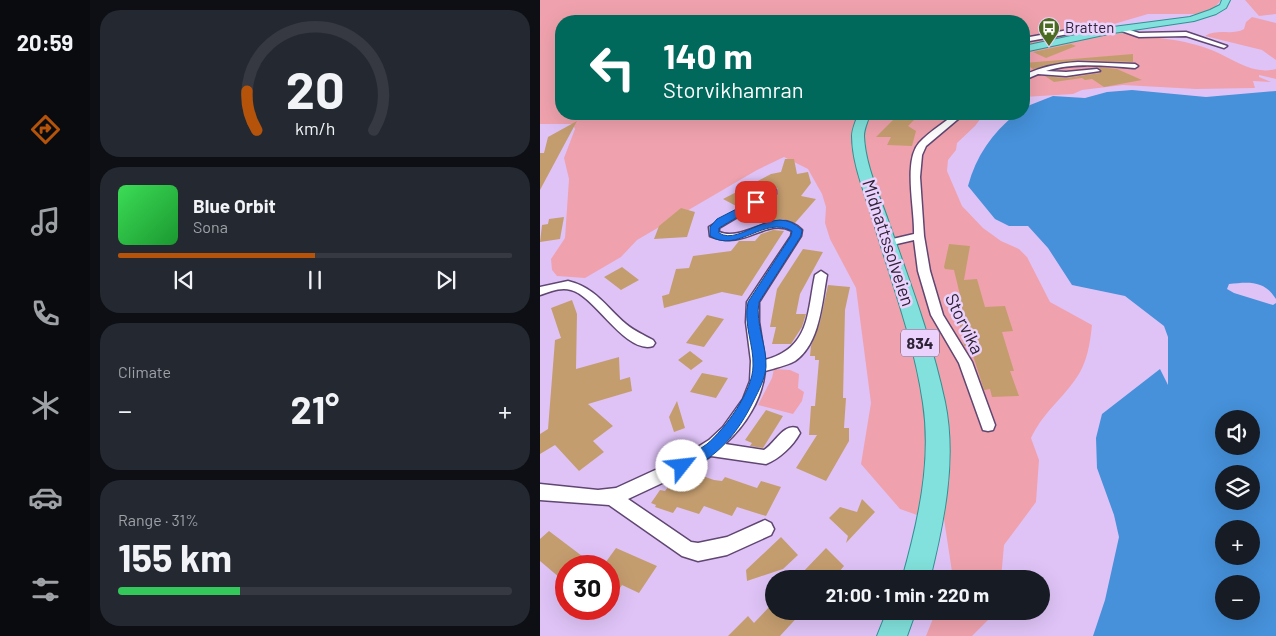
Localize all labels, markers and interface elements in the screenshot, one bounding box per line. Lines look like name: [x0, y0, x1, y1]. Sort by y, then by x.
bus stop icon: Bratten: [1037, 16, 1061, 47]
place label: Bratten: [1065, 18, 1114, 36]
text: 20:59: [17, 29, 73, 55]
text: 140 m: [663, 34, 753, 76]
icon: left: [580, 35, 645, 100]
text: 20: [286, 57, 344, 119]
text: Storvikhamran: [663, 76, 804, 102]
icon: directions: [28, 112, 63, 147]
text: km/h: [295, 117, 335, 139]
street label: Midnattssolveien: [858, 177, 920, 309]
pin: [735, 181, 777, 223]
icon: arrive: [742, 188, 770, 216]
text: Blue Orbit: [193, 194, 276, 217]
icon: music: [28, 204, 63, 239]
text: Sona: [193, 217, 228, 236]
icon: previous: [170, 266, 198, 294]
icon: pause: [301, 266, 329, 294]
icon: next: [432, 266, 460, 294]
street label: Storvika: [941, 290, 989, 358]
icon: phone: [28, 296, 63, 331]
road number: 834: [901, 329, 939, 356]
text: Climate: [118, 362, 171, 381]
text: 21°: [291, 386, 339, 432]
icon: climate: [28, 388, 63, 423]
text: −: [118, 393, 132, 427]
text: +: [498, 393, 512, 427]
map controls: [1215, 410, 1260, 620]
button: sound: [1215, 410, 1260, 455]
position arrow: [655, 439, 707, 491]
button: layers: [1215, 465, 1260, 510]
icon: car: [28, 480, 63, 515]
text: Range · 31%: [118, 510, 199, 529]
button: +: [1215, 520, 1260, 565]
text: 155 km: [118, 534, 232, 580]
speed limit sign: 30: [555, 555, 620, 620]
icon: filters: [28, 572, 63, 607]
button: −: [1215, 575, 1260, 620]
text: 21:00 · 1 min · 220 m: [826, 583, 989, 606]

